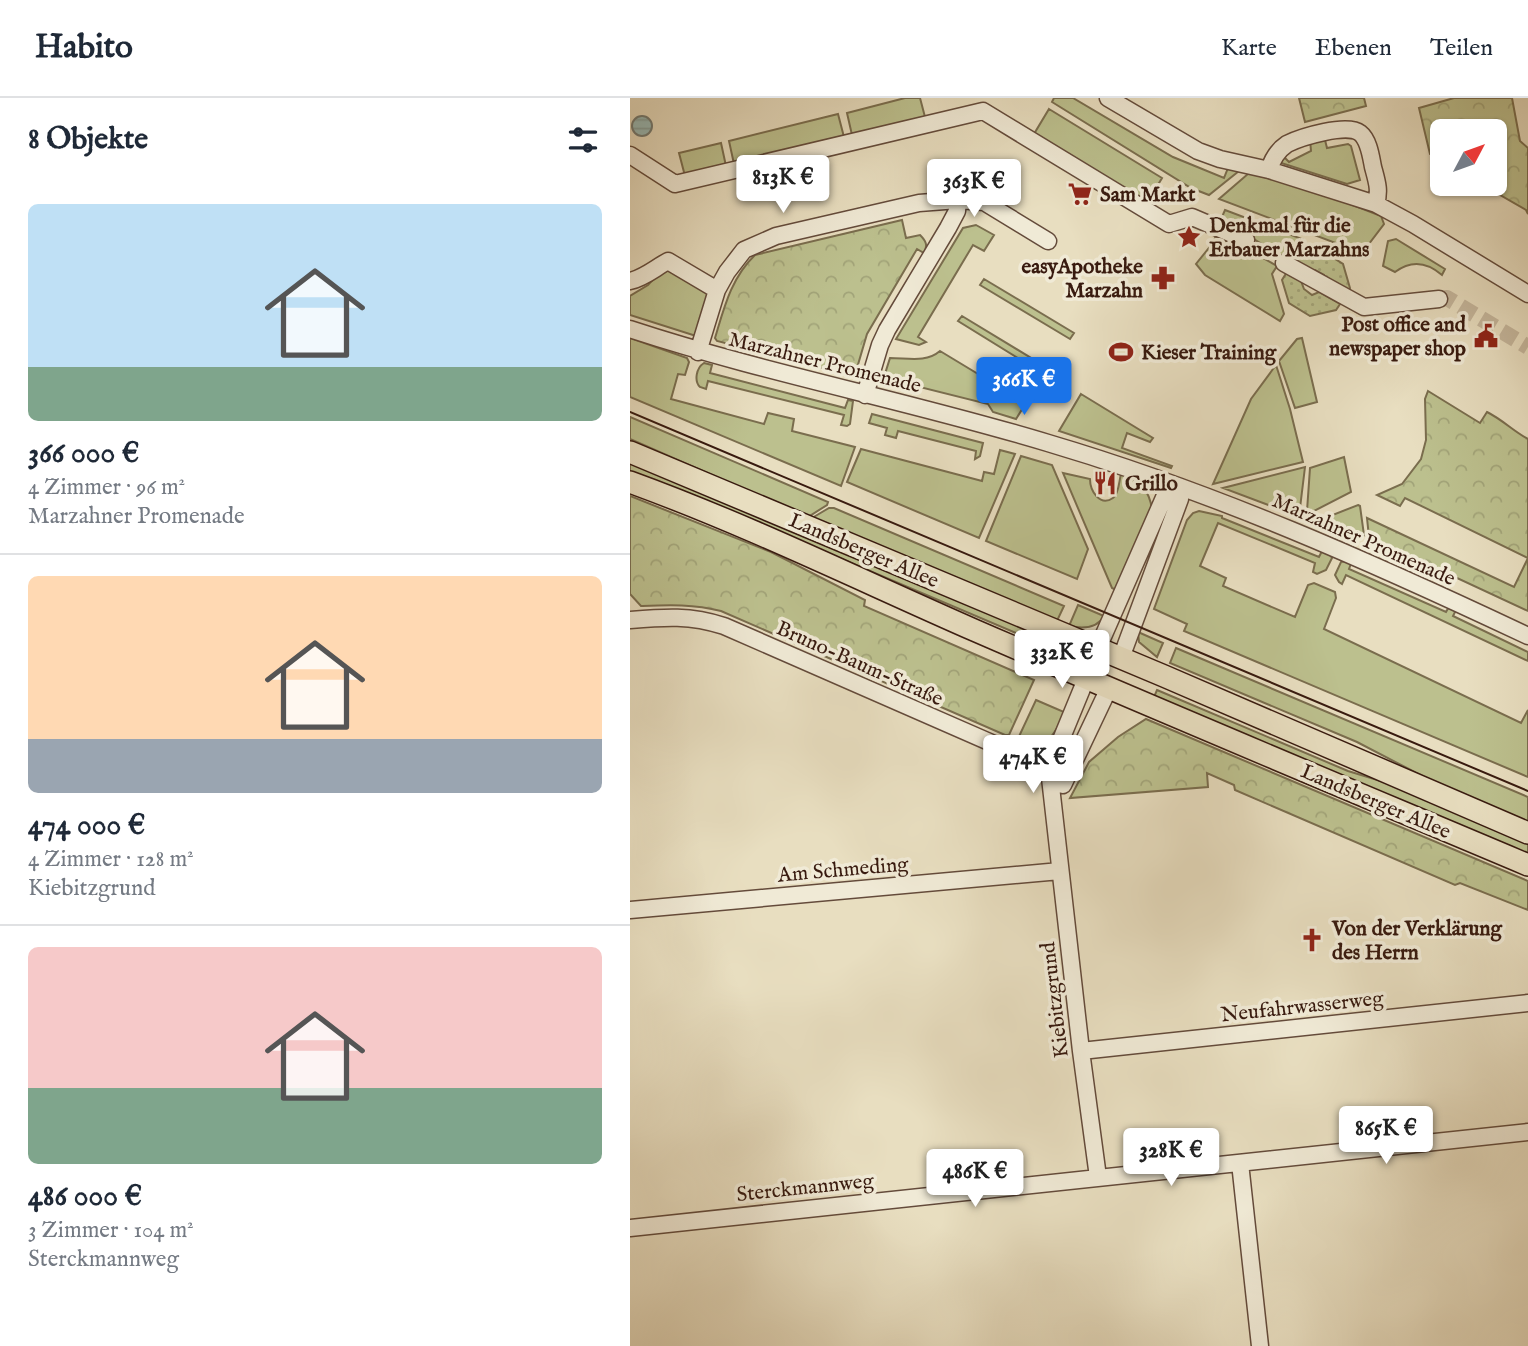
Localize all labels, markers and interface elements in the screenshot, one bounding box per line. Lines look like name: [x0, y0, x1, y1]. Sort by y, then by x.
text: Habito: [35, 27, 133, 69]
text: Karte: [1221, 33, 1277, 64]
text: Ebenen: [1315, 33, 1392, 64]
text: Teilen: [1430, 33, 1493, 64]
north arrow: [1430, 119, 1507, 196]
map controls: [1430, 119, 1507, 196]
text: 8 Objekte: [28, 121, 148, 159]
icon: filters: [564, 121, 602, 159]
pin: 813K €: [726, 156, 840, 215]
pin: 363K €: [917, 159, 1031, 219]
text: 813K €: [752, 163, 814, 192]
text: 363K €: [943, 167, 1005, 196]
supermarket icon: Sam Markt: [1066, 180, 1094, 208]
place label: Sam Markt: [1100, 182, 1196, 209]
place label: Denkmal für die Erbauer Marzahns: [1209, 213, 1369, 264]
place icon: Denkmal für die Erbauer Marzahns: [1175, 223, 1203, 251]
icon: home: [252, 250, 378, 376]
place label: easyApotheke Marzahn: [1022, 254, 1143, 305]
pharmacy icon: easyApotheke Marzahn: [1149, 264, 1177, 292]
place label: Post office and newspaper shop: [1329, 312, 1467, 363]
public building icon: Post office and newspaper shop: [1472, 322, 1500, 350]
street label: Marzahner Promenade: [725, 326, 924, 401]
sports icon: Kieser Training: [1107, 338, 1135, 366]
place label: Kieser Training: [1141, 340, 1277, 367]
pin: 366K €: [967, 358, 1081, 417]
text: 366K €: [992, 365, 1056, 394]
text: 366 000 €: [28, 435, 139, 473]
restaurant icon: Grillo: [1091, 469, 1119, 497]
place label: Grillo: [1125, 471, 1178, 498]
text: 4 Zimmer · 96 m²: [28, 473, 185, 502]
street label: Marzahner Promenade: [1268, 488, 1460, 593]
text: Marzahner Promenade: [28, 502, 245, 531]
street label: Landsberger Allee: [784, 508, 943, 595]
street label: Bruno-Baum-Straße: [772, 615, 947, 713]
icon: home: [252, 622, 378, 748]
pin: 332K €: [1005, 630, 1119, 690]
text: 332K €: [1030, 638, 1094, 667]
pin: 474K €: [976, 736, 1090, 795]
text: 474K €: [999, 743, 1067, 772]
street label: Landsberger Allee: [1296, 759, 1455, 846]
text: 474 000 €: [28, 807, 145, 845]
text: 4 Zimmer · 128 m²: [28, 845, 194, 874]
street label: Am Schmeding: [776, 851, 910, 890]
text: Kiebitzgrund: [28, 874, 155, 903]
place label: Von der Verklärung des Herrn: [1331, 916, 1503, 967]
church icon: Von der Verklärung des Herrn: [1298, 926, 1326, 954]
street label: Kiebitzgrund: [1035, 940, 1076, 1059]
street label: Neufahrwasserweg: [1219, 985, 1385, 1029]
icon: home: [252, 993, 378, 1119]
pin: 865K €: [1329, 1107, 1443, 1166]
text: 865K €: [1355, 1114, 1417, 1143]
pin: 328K €: [1114, 1128, 1228, 1188]
text: 328K €: [1139, 1136, 1203, 1165]
pin: 486K €: [918, 1150, 1032, 1209]
text: 486K €: [942, 1157, 1008, 1186]
street label: Sterckmannweg: [735, 1168, 876, 1209]
text: 486 000 €: [28, 1178, 142, 1216]
text: 3 Zimmer · 104 m²: [28, 1216, 194, 1245]
text: Sterckmannweg: [28, 1245, 179, 1274]

